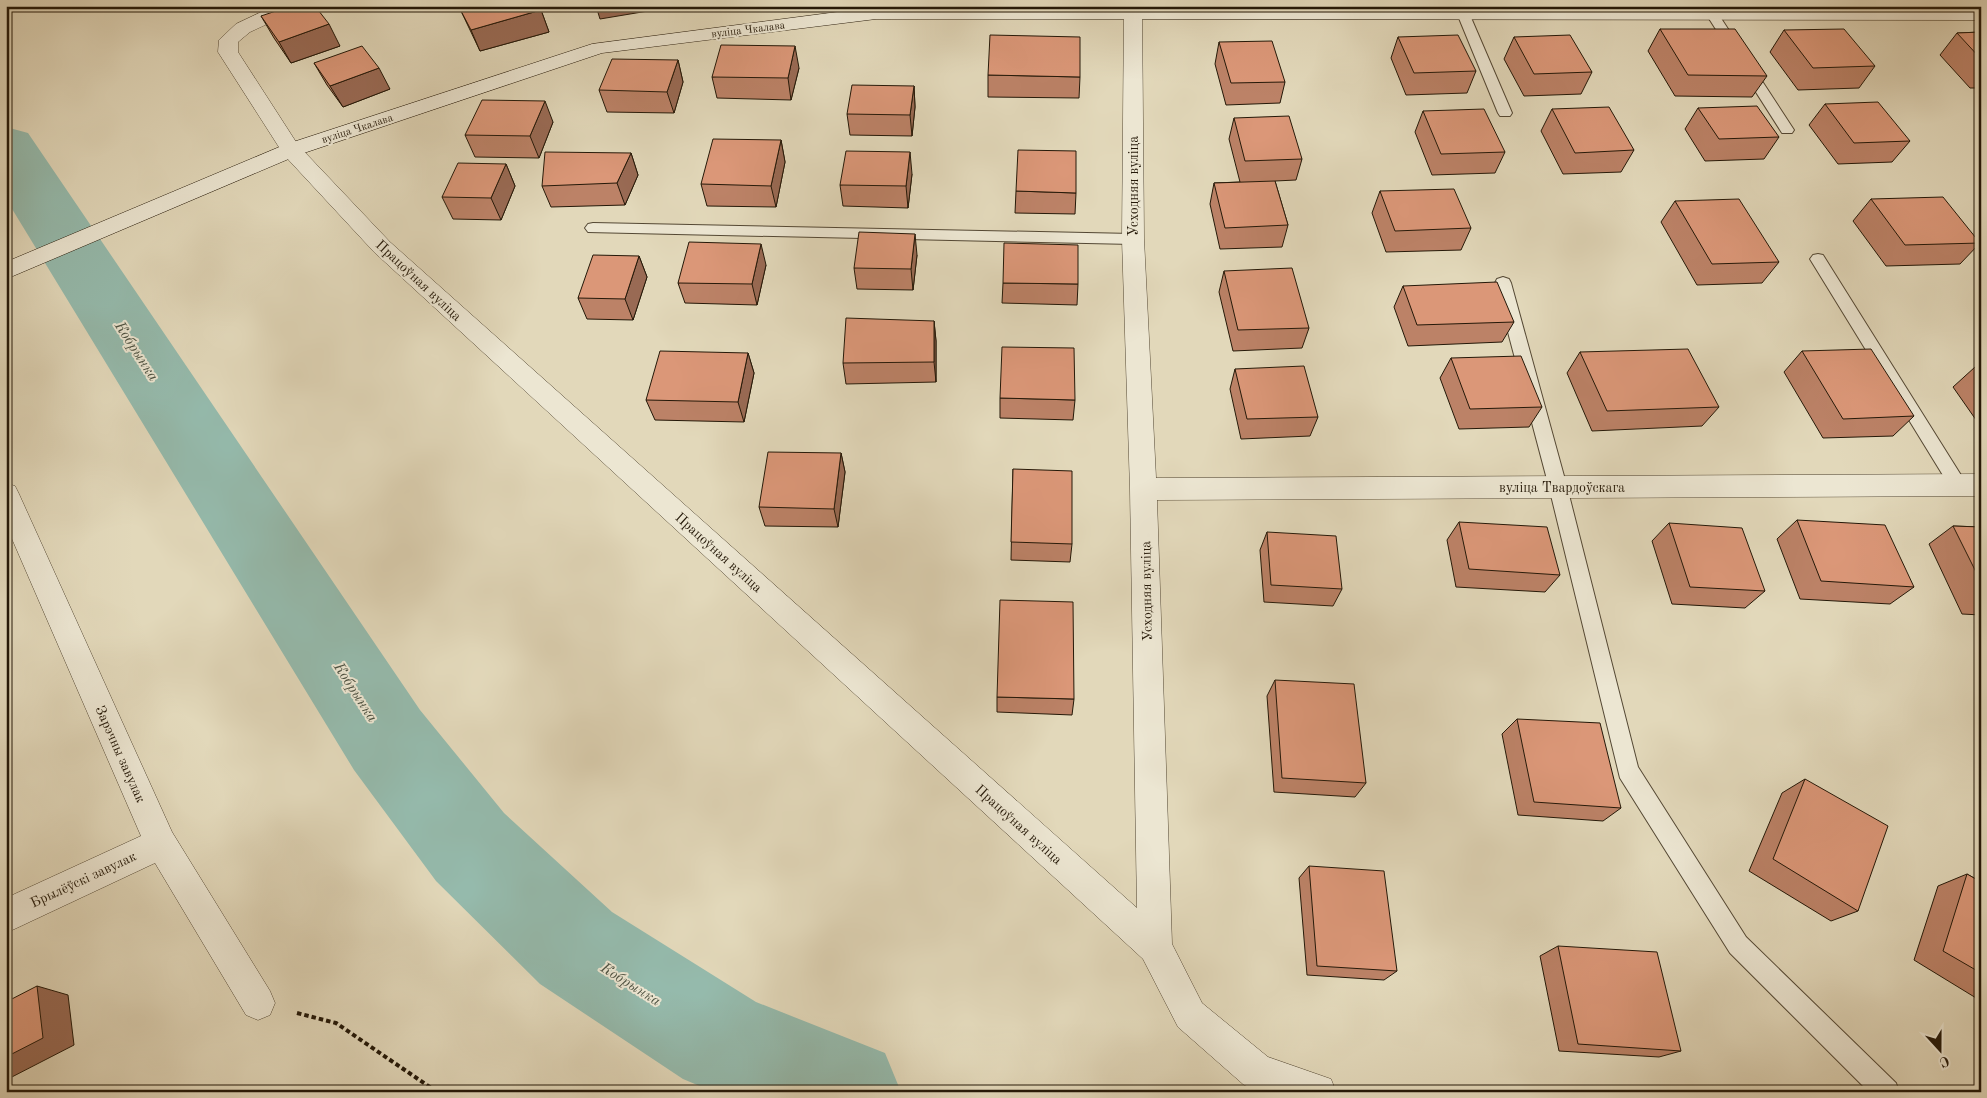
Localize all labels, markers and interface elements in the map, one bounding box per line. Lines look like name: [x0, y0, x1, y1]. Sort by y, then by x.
street label: вуліца Чкалава: [711, 20, 786, 40]
street label: вуліца Чкалава: [320, 113, 395, 146]
street label: Усходняя вуліца: [1127, 136, 1141, 236]
street label: Працоўная вуліца: [373, 238, 464, 324]
water label: Кобрынка: [111, 318, 161, 384]
street label: вуліца Твардоўскага: [1499, 481, 1625, 495]
street label: Працоўная вуліца: [672, 510, 764, 595]
street label: Усходняя вуліца: [1139, 541, 1155, 641]
water label: Кобрынка: [330, 659, 380, 725]
street label: Зарэчны завулак: [92, 704, 148, 805]
street label: Працоўная вуліца: [972, 782, 1064, 867]
street label: Брылёўскі завулак: [28, 849, 138, 911]
water label: Кобрынка: [597, 960, 663, 1010]
north arrow: [1914, 1026, 1964, 1076]
text: С: [1937, 1053, 1951, 1069]

